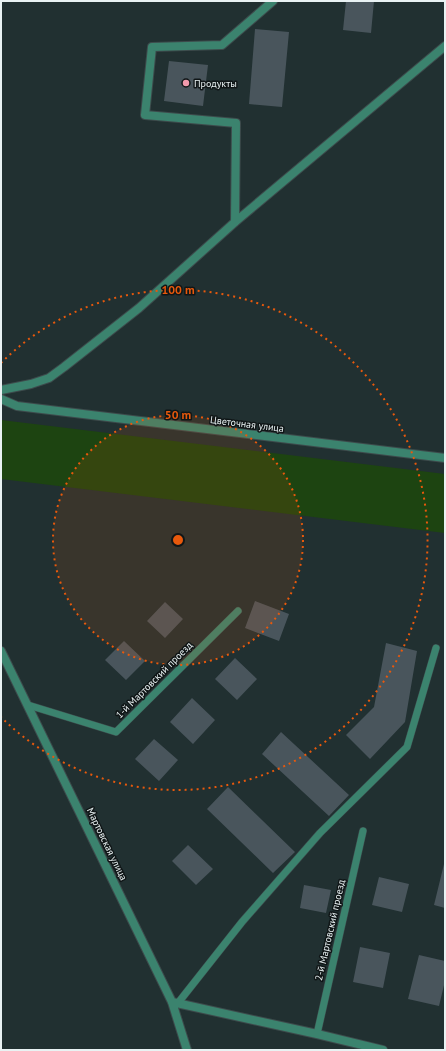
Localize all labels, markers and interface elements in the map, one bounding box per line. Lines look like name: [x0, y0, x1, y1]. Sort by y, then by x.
place label: Продукты: [194, 77, 237, 90]
marker: Продукты: [181, 78, 191, 88]
text: 100 m: [161, 282, 195, 297]
text: 50 m: [165, 407, 191, 422]
street label: Цветочная улица: [209, 413, 285, 435]
centre of rings: [171, 533, 185, 547]
street label: 1-й Мартовский проезд: [113, 638, 196, 721]
street label: Мартовская улица: [84, 805, 130, 883]
street label: 2-й Мартовский проезд: [312, 878, 348, 982]

